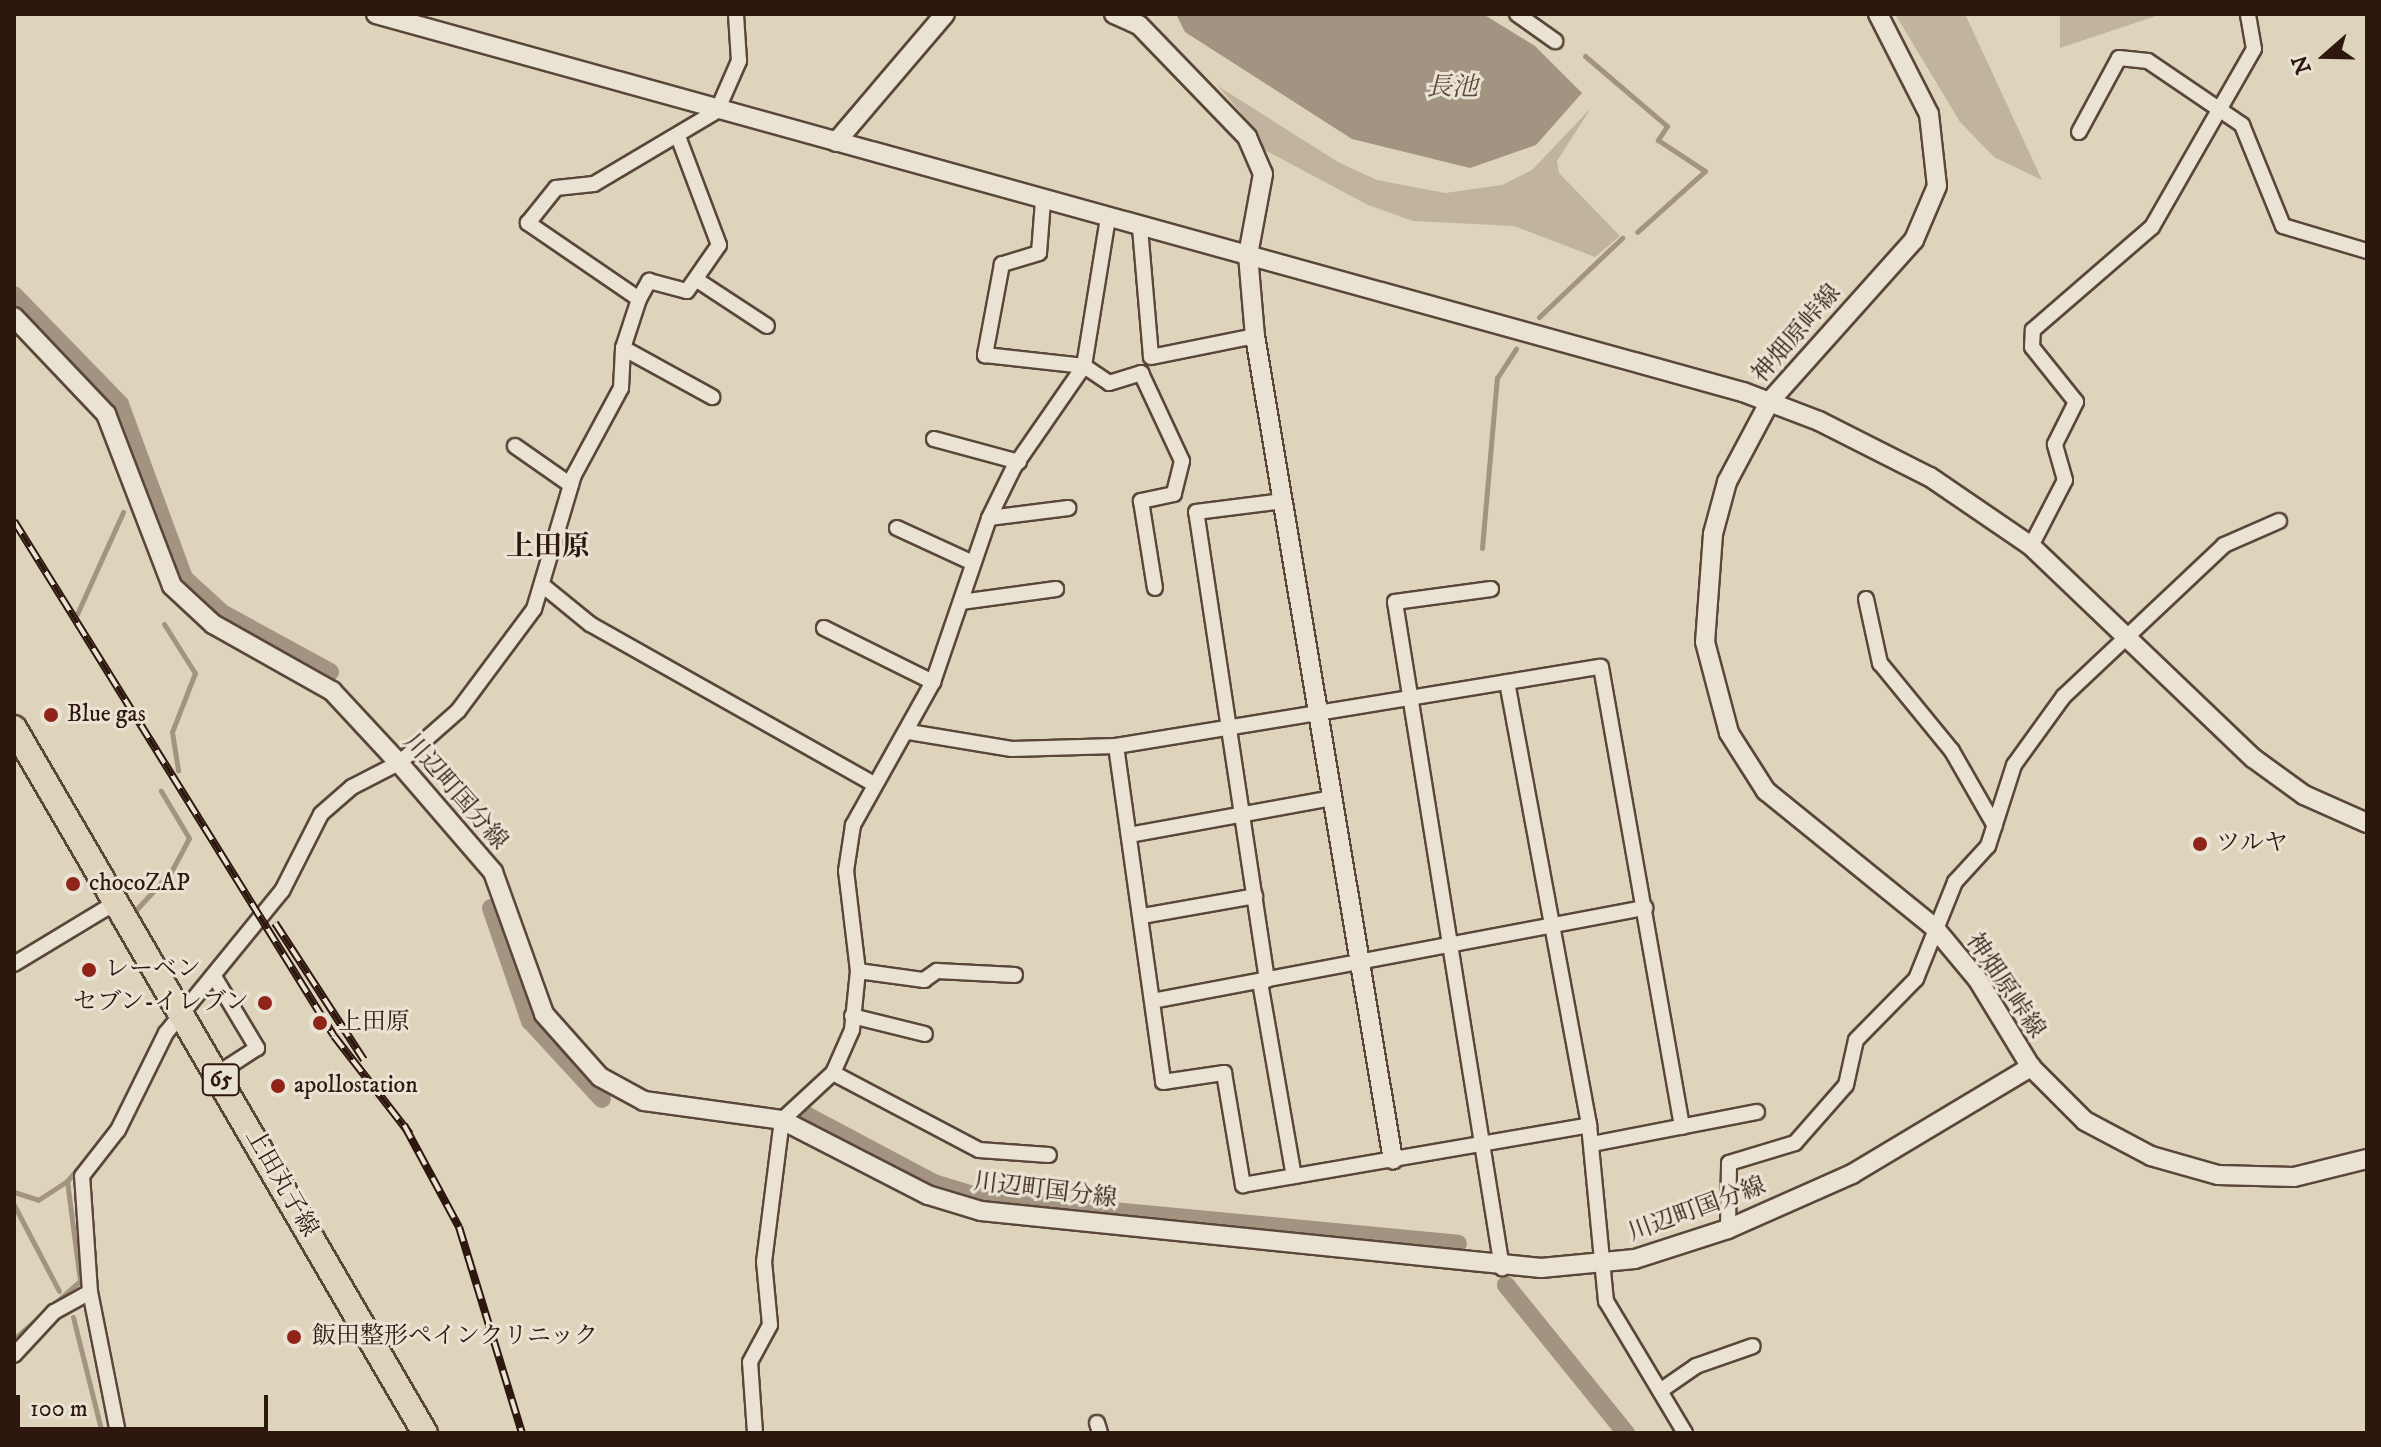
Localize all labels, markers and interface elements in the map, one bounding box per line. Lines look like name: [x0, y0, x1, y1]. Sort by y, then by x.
north arrow: [2285, 16, 2365, 96]
text: N: [2286, 51, 2318, 77]
water label: 長池: [1426, 72, 1478, 104]
street label: 神畑原峠線: [1747, 279, 1847, 389]
district label: 上田原: [506, 530, 590, 564]
place label: Blue gas: [67, 701, 146, 729]
marker: Blue gas: [42, 706, 60, 724]
street label: 川辺町国分線: [397, 728, 513, 856]
place label: ツルヤ: [2216, 830, 2288, 858]
marker: ツルヤ: [2191, 835, 2209, 853]
place label: chocoZAP: [89, 870, 190, 898]
marker: chocoZAP: [64, 875, 82, 893]
street label: 神畑原峠線: [1960, 928, 2050, 1044]
place label: レーベン: [105, 956, 201, 984]
marker: レーベン: [80, 961, 98, 979]
place label: セブン-イレブン: [71, 989, 249, 1017]
marker: セブン-イレブン: [256, 994, 274, 1012]
place label: 上田原: [338, 1009, 410, 1037]
marker: 上田原: [309, 1012, 331, 1034]
road number: 65: [201, 1062, 241, 1098]
place label: apollostation: [294, 1072, 418, 1100]
marker: apollostation: [269, 1077, 287, 1095]
street label: 上田丸子線: [239, 1124, 323, 1242]
street label: 川辺町国分線: [972, 1168, 1118, 1214]
street label: 川辺町国分線: [1624, 1172, 1770, 1248]
place label: 飯田整形ペインクリニック: [312, 1323, 600, 1351]
marker: 飯田整形ペインクリニック: [283, 1326, 305, 1348]
scale bar: [20, 1379, 272, 1429]
text: 100 m: [30, 1394, 88, 1424]

